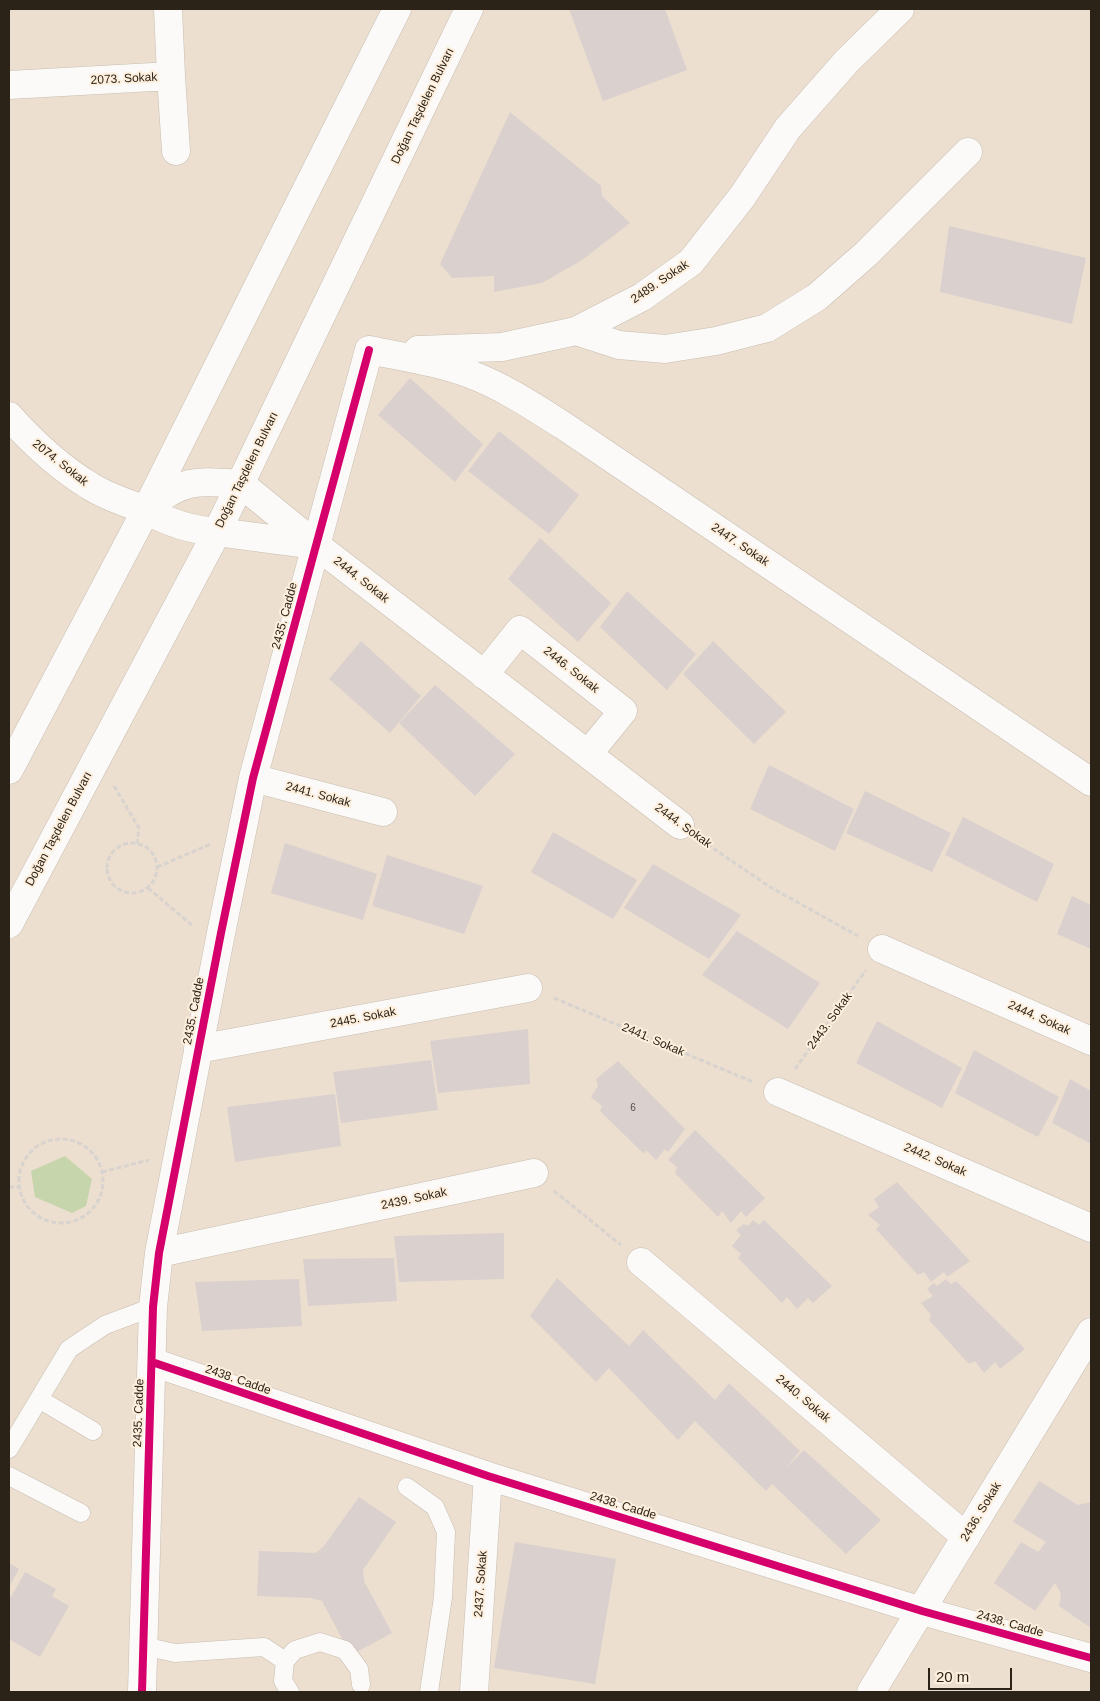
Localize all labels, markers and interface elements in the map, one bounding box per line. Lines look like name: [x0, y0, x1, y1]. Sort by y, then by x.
street label: Doğan Taşdelen Bulvarı: [389, 46, 457, 166]
street label: 2073. Sokak: [90, 70, 158, 88]
street label: 2489. Sokak: [628, 257, 692, 307]
street label: Doğan Taşdelen Bulvarı: [213, 410, 281, 530]
street label: 2074. Sokak: [29, 437, 91, 489]
street label: 2447. Sokak: [708, 520, 772, 570]
street label: 2444. Sokak: [330, 554, 392, 606]
street label: 2435. Cadde: [269, 581, 301, 651]
street label: 2446. Sokak: [540, 644, 602, 696]
street label: Doğan Taşdelen Bulvarı: [23, 769, 95, 889]
street label: 2441. Sokak: [284, 779, 352, 811]
street label: 2444. Sokak: [652, 801, 714, 851]
street label: 2435. Cadde: [180, 976, 208, 1046]
street label: 2443. Sokak: [805, 990, 855, 1052]
street label: 2444. Sokak: [1006, 998, 1072, 1038]
street label: 2445. Sokak: [329, 1005, 397, 1031]
street label: 2441. Sokak: [619, 1020, 687, 1060]
house number: 6: [630, 1102, 636, 1114]
street label: 2442. Sokak: [901, 1140, 969, 1180]
street label: 2439. Sokak: [380, 1185, 448, 1213]
street label: 2438. Cadde: [203, 1362, 273, 1398]
street label: 2440. Sokak: [773, 1372, 833, 1426]
street label: 2435. Cadde: [131, 1378, 147, 1448]
street label: 2436. Sokak: [958, 1480, 1004, 1544]
street label: 2438. Cadde: [588, 1489, 658, 1523]
street label: 2437. Sokak: [471, 1550, 491, 1618]
street label: 2438. Cadde: [975, 1608, 1045, 1640]
scale bar: [930, 1658, 1014, 1690]
text: 20 m: [936, 1668, 969, 1685]

